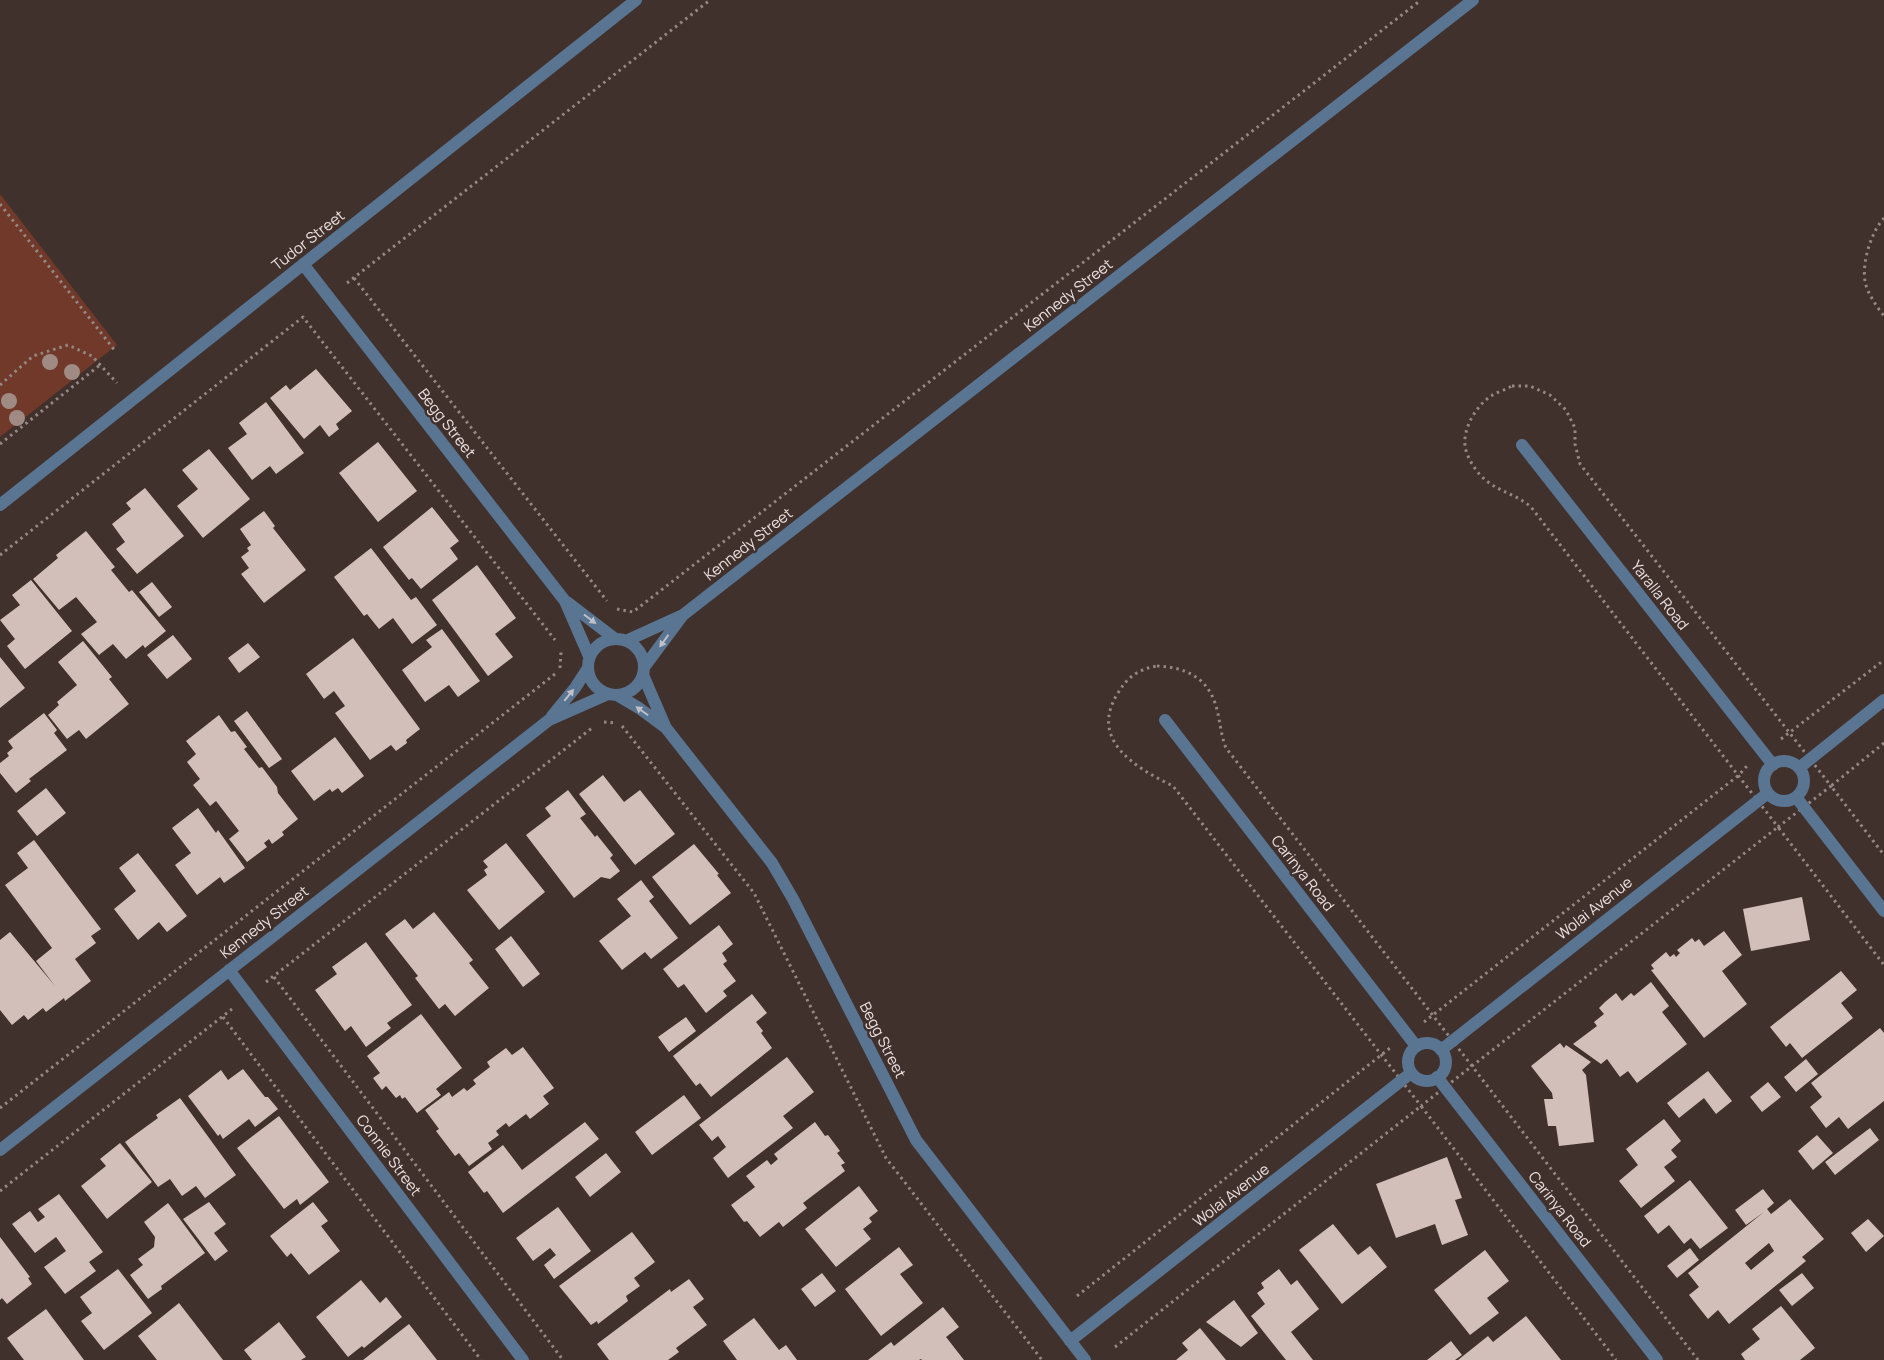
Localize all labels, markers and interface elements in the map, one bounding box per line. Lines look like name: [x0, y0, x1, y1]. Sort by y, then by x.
street label: Tudor Street: [267, 205, 349, 275]
street label: Kennedy Street: [1019, 254, 1117, 336]
street label: Begg Street: [413, 384, 481, 462]
street label: Kennedy Street: [699, 503, 797, 585]
street label: Yaralla Road: [1626, 556, 1694, 634]
one-way arrow: [583, 614, 596, 625]
one-way arrow: [659, 634, 669, 648]
one-way arrow: [564, 689, 575, 702]
one-way arrow: [635, 706, 649, 716]
street label: Carinya Road: [1267, 831, 1339, 915]
street label: Wolai Avenue: [1551, 871, 1637, 945]
street label: Kennedy Street: [215, 881, 313, 963]
street label: Begg Street: [855, 998, 911, 1082]
street label: Connie Street: [352, 1110, 426, 1200]
street label: Wolai Avenue: [1188, 1158, 1274, 1232]
street label: Carinya Road: [1524, 1167, 1596, 1251]

